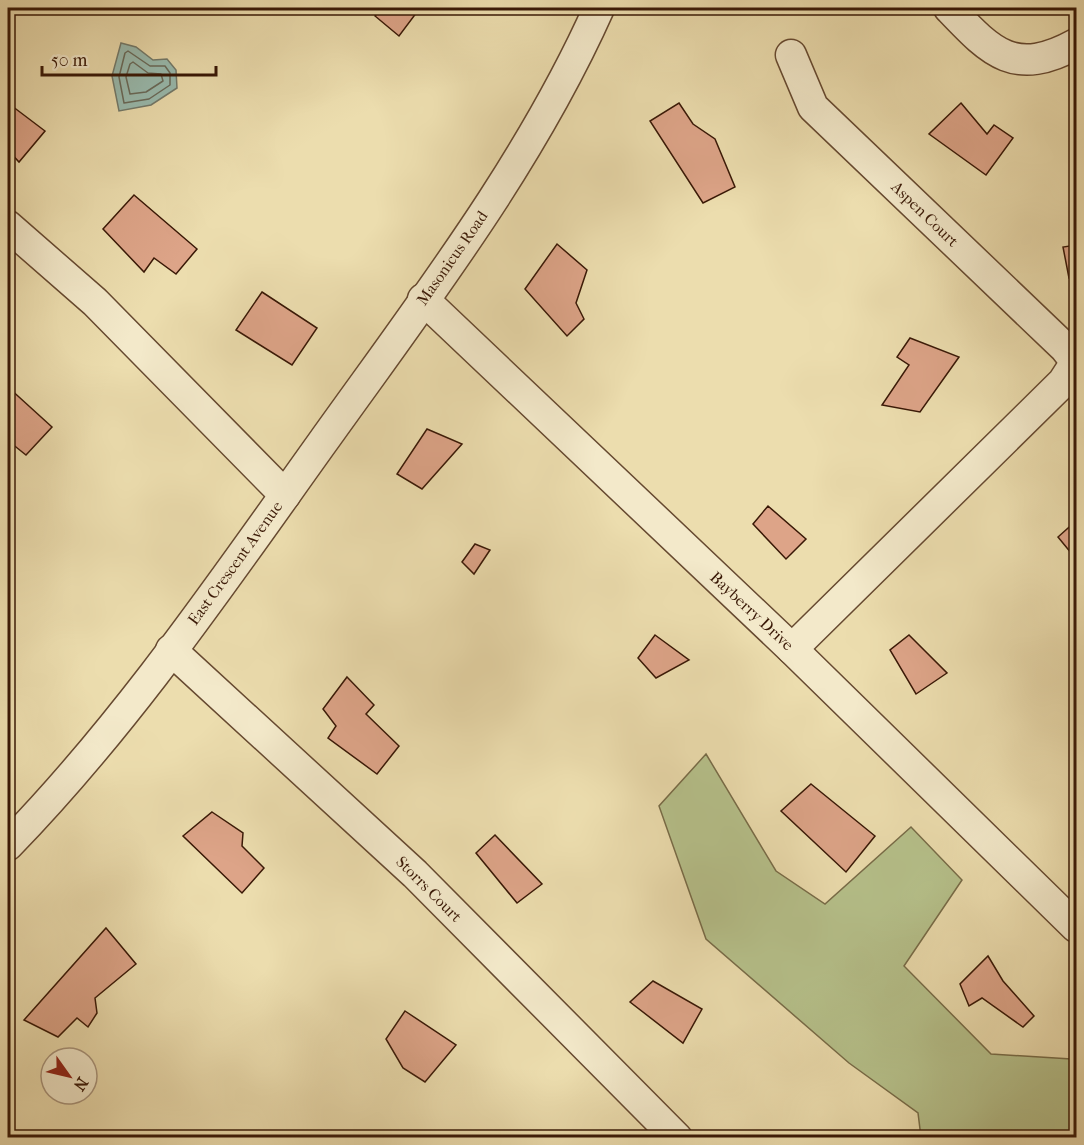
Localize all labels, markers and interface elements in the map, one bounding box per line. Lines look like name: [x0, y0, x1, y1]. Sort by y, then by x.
scale bar: [42, 39, 216, 77]
text: 50 m: [51, 50, 88, 71]
street label: Aspen Court: [887, 177, 963, 251]
street label: Masonicus Road: [412, 207, 492, 309]
street label: East Crescent Avenue: [184, 497, 286, 629]
street label: Bayberry Drive: [706, 568, 798, 654]
street label: Storrs Court: [392, 852, 466, 926]
north arrow: [39, 1046, 99, 1106]
text: N: [69, 1074, 92, 1095]

